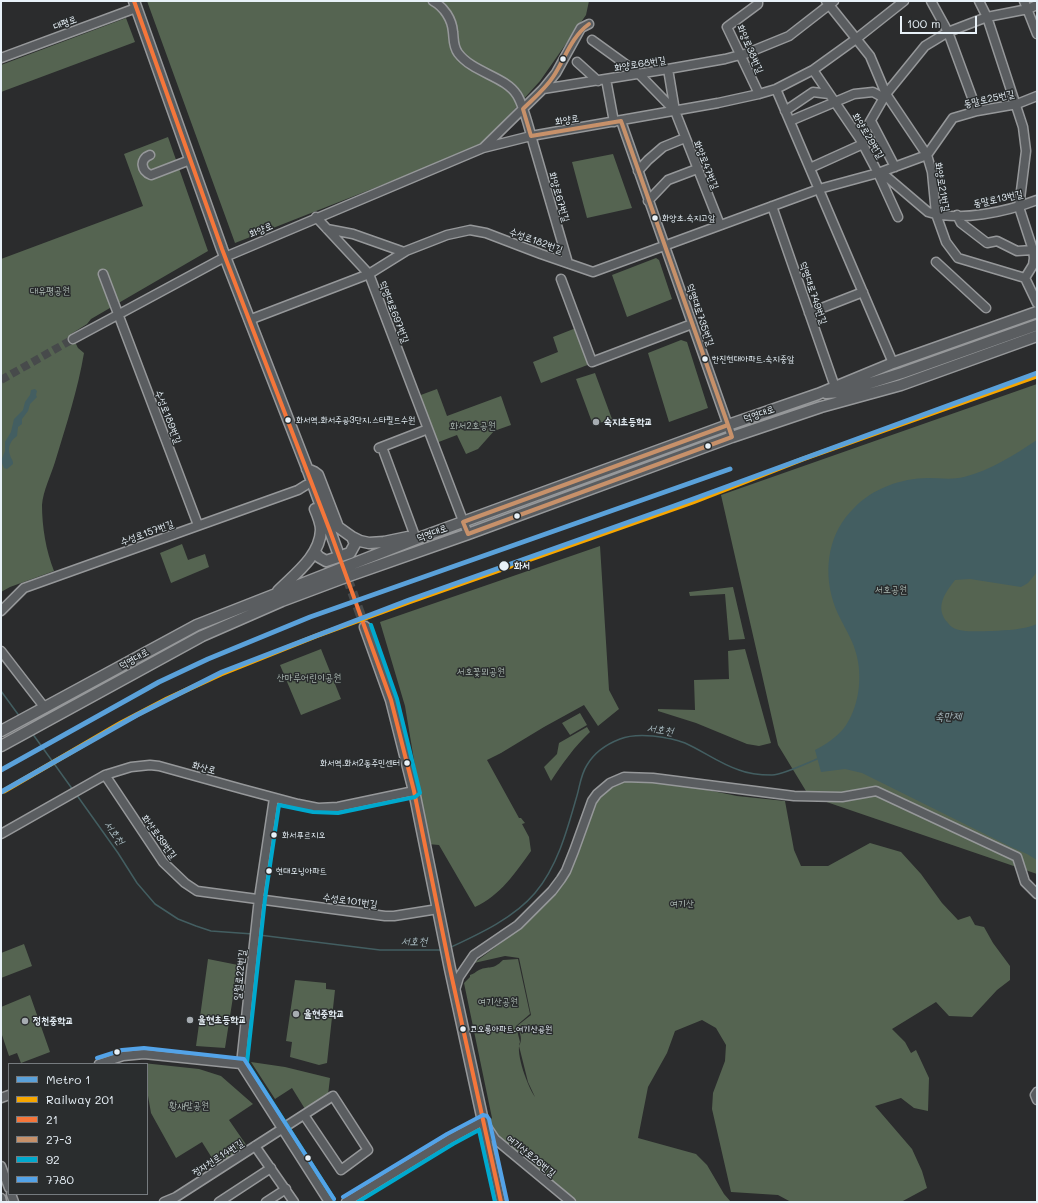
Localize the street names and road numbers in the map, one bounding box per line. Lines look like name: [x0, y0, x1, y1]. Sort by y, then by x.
street label: 대평로: [52, 13, 78, 33]
street label: 화양로38번길: [734, 23, 766, 75]
street label: 화양로68번길: [613, 54, 667, 74]
street label: 동말로25번길: [962, 88, 1016, 110]
street label: 화양로29번길: [850, 111, 886, 161]
street label: 화양로: [554, 112, 580, 128]
street label: 화양로47번길: [691, 139, 721, 191]
street label: 화양로21번길: [932, 161, 952, 213]
street label: 화양로67번길: [546, 170, 572, 224]
street label: 동말로13번길: [972, 188, 1024, 210]
street label: 화양로: [248, 220, 274, 240]
street label: 수성로182번길: [507, 226, 565, 256]
street label: 덕영대로749번길: [797, 260, 829, 326]
street label: 덕영대로697번길: [377, 279, 411, 345]
street label: 덕영대로735번길: [684, 282, 716, 348]
street label: 수성로189번길: [152, 388, 184, 446]
street label: 덕영대로: [742, 403, 776, 425]
street label: 수성로157번길: [119, 518, 175, 548]
street label: 덕영대로: [415, 522, 449, 544]
street label: 덕영대로: [117, 646, 151, 672]
street label: 화산로: [191, 759, 217, 777]
street label: 화산로39번길: [139, 812, 179, 862]
street label: 수성로101번길: [322, 891, 378, 911]
street label: 일월로22번길: [231, 949, 249, 1001]
street label: 여기산로26번길: [504, 1132, 558, 1180]
street label: 정자천로14번길: [190, 1137, 246, 1179]

